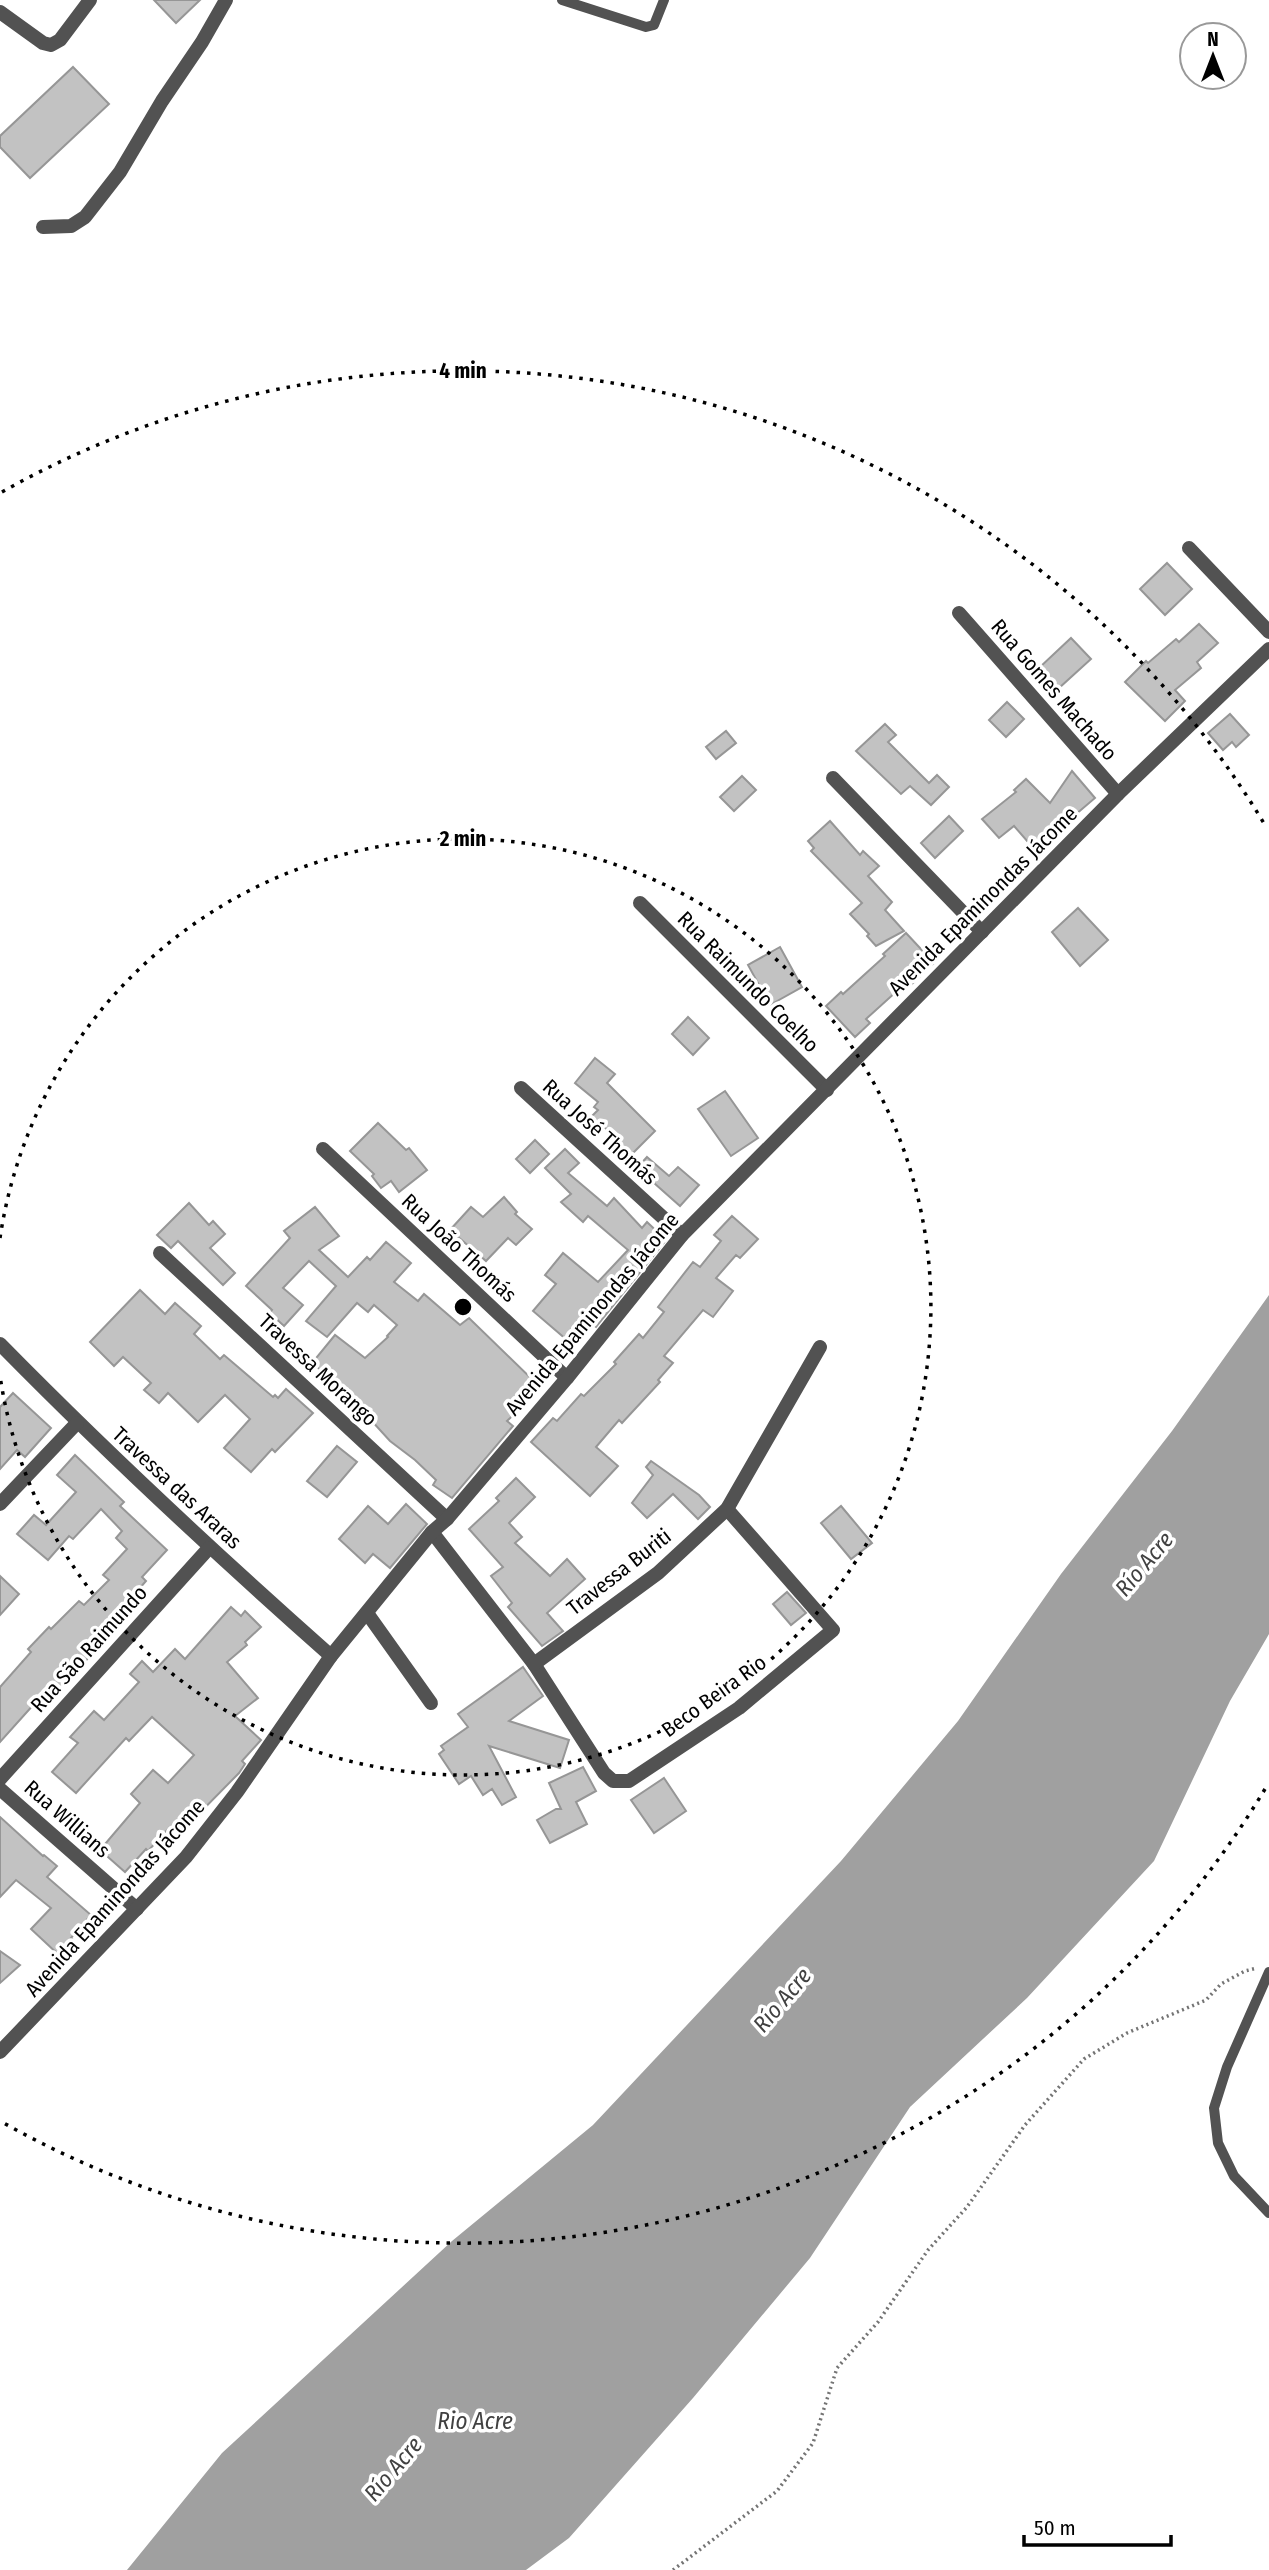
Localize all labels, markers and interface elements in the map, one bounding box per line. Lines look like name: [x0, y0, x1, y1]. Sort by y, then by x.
north arrow: [1178, 21, 1248, 91]
text: N: [1207, 28, 1219, 51]
text: 4 min: [439, 358, 487, 384]
street label: Rua Gomes Machado: [985, 614, 1123, 766]
street label: Avenida Epaminondas Jácome: [883, 801, 1083, 1001]
text: 2 min: [439, 826, 486, 852]
street label: Rua Raimundo Coelho: [672, 906, 824, 1058]
street label: Rua José Thomás: [537, 1074, 663, 1190]
street label: Rua João Thomás: [396, 1188, 522, 1308]
street label: Avenida Epaminondas Jácome: [500, 1207, 684, 1421]
centre of rings: [451, 1295, 475, 1319]
street label: Travessa Morango: [253, 1308, 383, 1432]
street label: Travessa das Araras: [107, 1421, 247, 1555]
street label: Travessa Buriti: [562, 1523, 676, 1621]
water label: Río Acre: [1109, 1526, 1179, 1602]
street label: Rua São Raimundo: [25, 1580, 153, 1718]
street label: Beco Beira Rio: [656, 1649, 772, 1743]
street label: Rua Willians: [19, 1775, 115, 1863]
street label: Avenida Epaminondas Jácome: [20, 1794, 210, 2002]
water label: Río Acre: [747, 1962, 817, 2038]
water label: Rio Acre: [437, 2407, 513, 2435]
water label: Río Acre: [358, 2431, 428, 2507]
scale bar: [1024, 2504, 1171, 2548]
text: 50 m: [1034, 2515, 1076, 2541]

